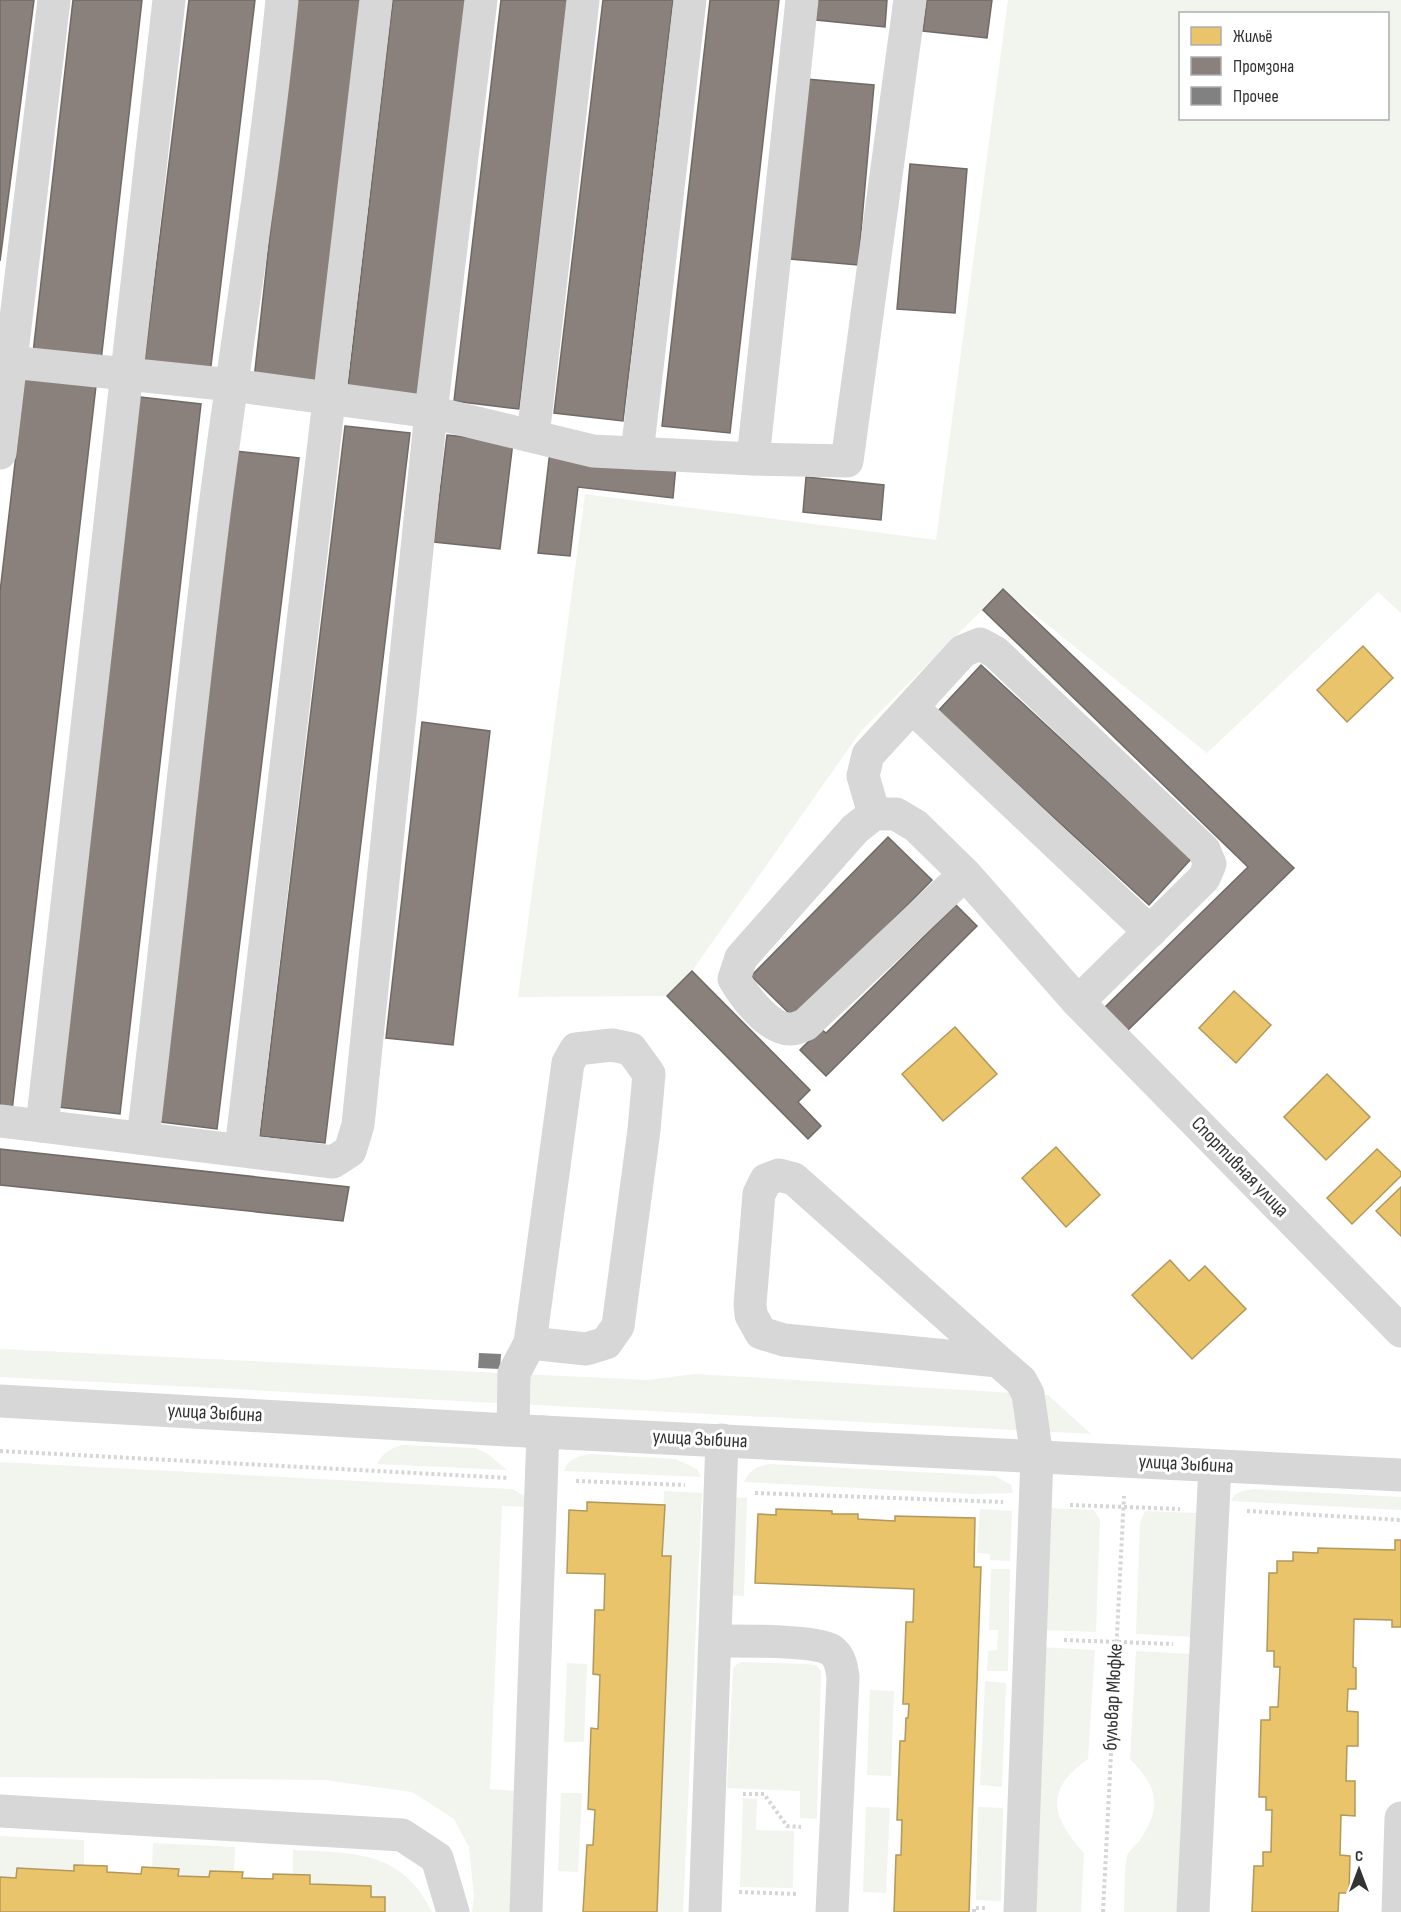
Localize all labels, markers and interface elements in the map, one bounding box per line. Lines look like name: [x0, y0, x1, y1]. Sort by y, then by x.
legend: [1179, 12, 1389, 120]
text: Жильё: [1233, 26, 1273, 47]
text: Промзона: [1233, 56, 1294, 77]
text: Прочее: [1233, 86, 1279, 107]
street label: Спортивная улица: [1186, 1112, 1294, 1222]
street label: улица Зыбина: [167, 1399, 263, 1427]
street label: улица Зыбина: [652, 1425, 748, 1453]
street label: улица Зыбина: [1138, 1450, 1234, 1478]
street label: бульвар Мюфке: [1098, 1643, 1128, 1751]
north arrow: [1329, 1840, 1389, 1900]
text: С: [1355, 1847, 1363, 1866]

